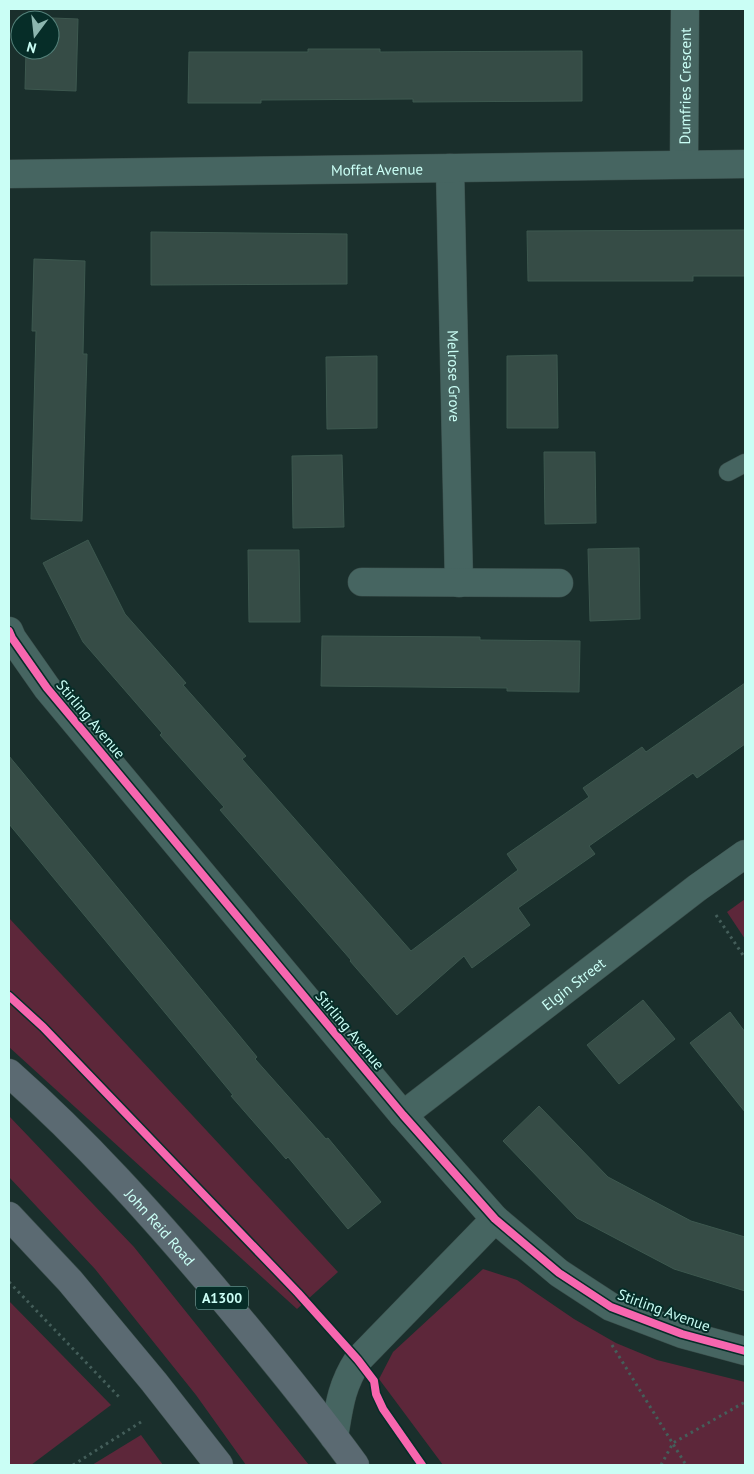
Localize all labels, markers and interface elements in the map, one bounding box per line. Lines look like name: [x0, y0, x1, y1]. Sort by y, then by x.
north arrow: [10, 10, 60, 60]
street label: Dumfries Crescent: [675, 28, 694, 144]
text: N: [25, 38, 38, 57]
street label: Moffat Avenue: [331, 159, 423, 179]
street label: Melrose Grove: [444, 330, 465, 422]
street label: Stirling Avenue: [52, 676, 130, 762]
street label: Elgin Street: [538, 953, 609, 1014]
street label: Stirling Avenue: [311, 987, 389, 1073]
street label: John Reid Road: [121, 1184, 200, 1269]
street label: Stirling Avenue: [615, 1284, 713, 1336]
road number: A1300: [196, 1286, 248, 1310]

